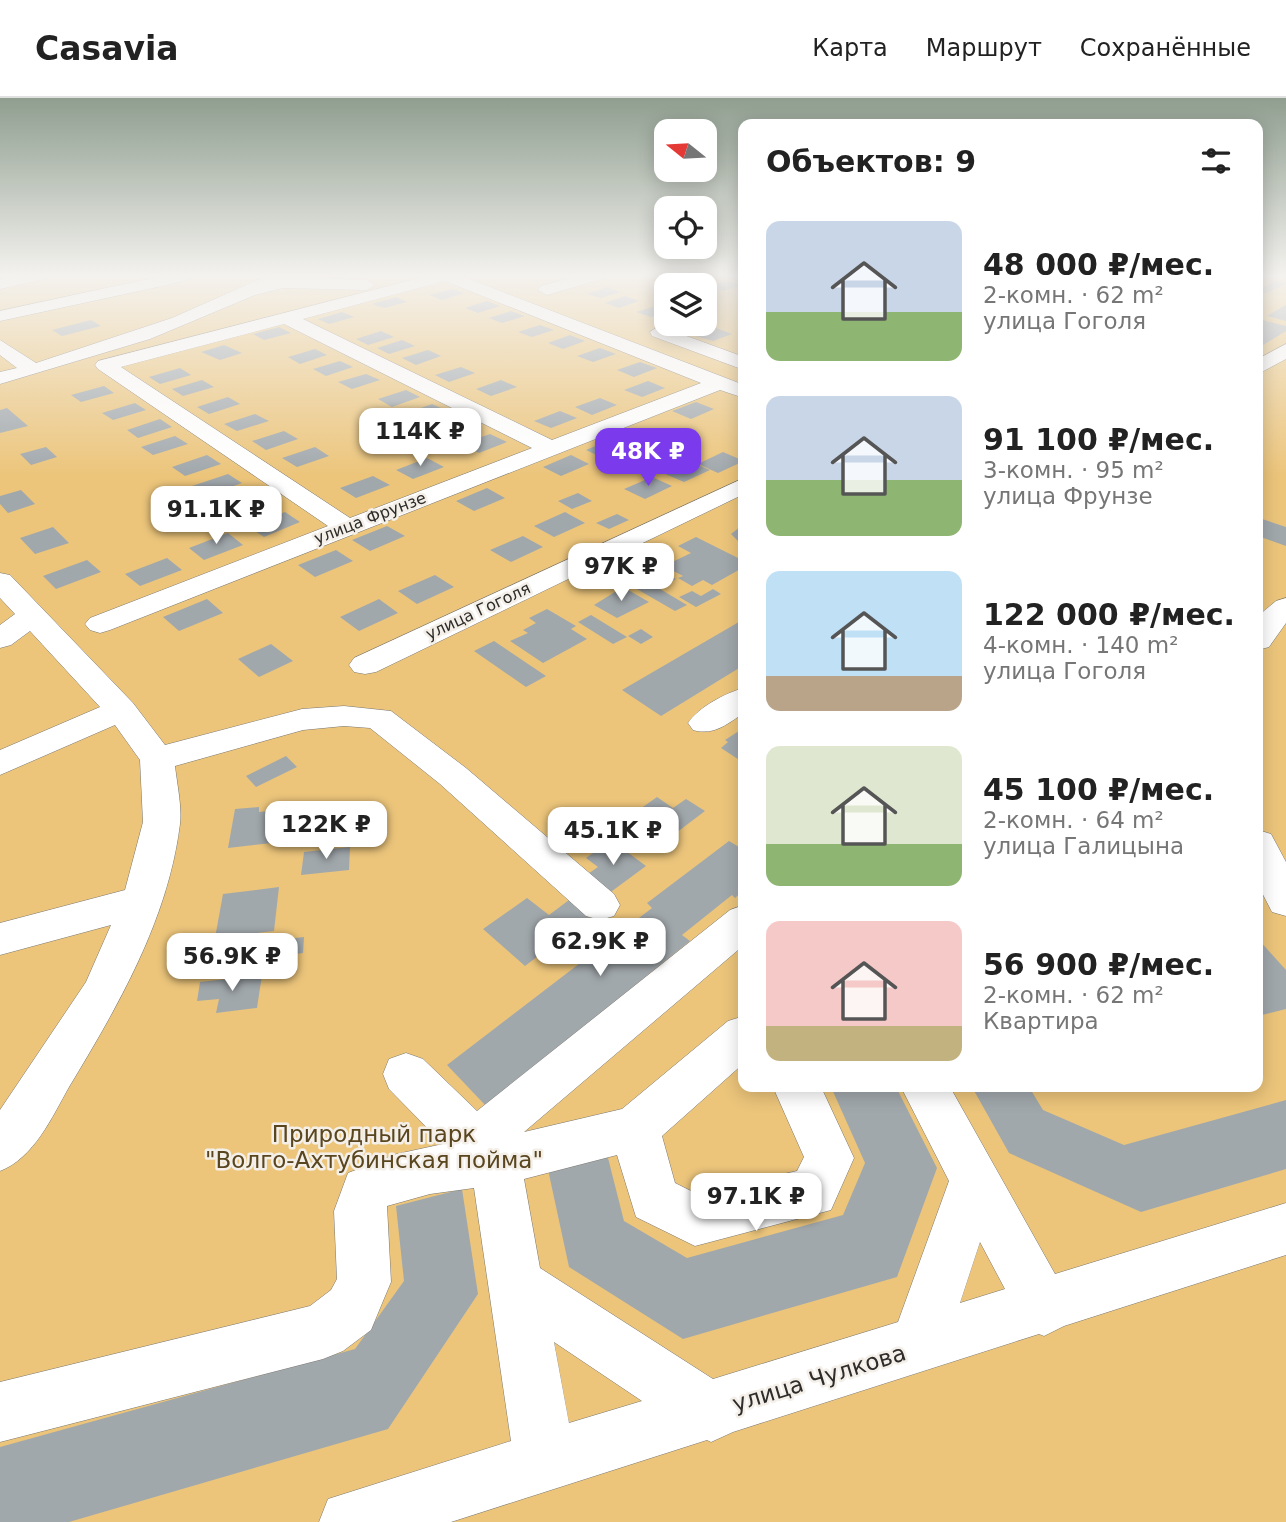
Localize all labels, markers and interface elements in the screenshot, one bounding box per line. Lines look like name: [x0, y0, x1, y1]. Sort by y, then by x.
text: Casavia: [35, 29, 179, 68]
text: Карта: [812, 34, 888, 62]
text: Маршрут: [926, 34, 1042, 62]
text: Сохранённые: [1080, 34, 1251, 62]
north arrow: [654, 119, 718, 182]
map controls: [654, 119, 717, 336]
icon: filters: [1197, 142, 1235, 180]
text: Объектов: 9: [766, 144, 976, 179]
button: locate: [654, 196, 717, 259]
text: 48 000 ₽/мес.: [983, 247, 1214, 282]
icon: home: [822, 249, 906, 333]
button: layers: [654, 273, 717, 336]
text: 2-комн. · 62 m²: [983, 282, 1164, 308]
text: улица Гоголя: [983, 308, 1146, 334]
pin: 114K ₽: [363, 408, 477, 468]
text: 114K ₽: [375, 418, 465, 444]
text: 91 100 ₽/мес.: [983, 422, 1214, 457]
icon: home: [822, 424, 906, 508]
pin: 48K ₽: [599, 428, 697, 488]
text: 48K ₽: [611, 438, 685, 464]
text: 3-комн. · 95 m²: [983, 457, 1164, 483]
text: улица Фрунзе: [983, 483, 1153, 509]
pin: 91.1K ₽: [151, 486, 281, 546]
street label: улица Фрунзе: [311, 488, 429, 548]
text: 91.1K ₽: [167, 496, 265, 522]
pin: 97K ₽: [572, 544, 670, 603]
text: 97K ₽: [584, 553, 658, 579]
street label: улица Гоголя: [423, 578, 533, 644]
text: 122 000 ₽/мес.: [983, 597, 1235, 632]
icon: home: [822, 599, 906, 683]
text: 4-комн. · 140 m²: [983, 632, 1178, 658]
text: улица Гоголя: [983, 658, 1146, 684]
text: 45 100 ₽/мес.: [983, 772, 1214, 807]
icon: home: [822, 774, 906, 858]
pin: 122K ₽: [269, 802, 383, 861]
text: 2-комн. · 64 m²: [983, 807, 1164, 833]
pin: 45.1K ₽: [548, 808, 678, 867]
text: 122K ₽: [281, 811, 371, 837]
text: 45.1K ₽: [564, 817, 662, 843]
text: улица Галицына: [983, 833, 1184, 859]
pin: 62.9K ₽: [535, 918, 665, 978]
text: 62.9K ₽: [551, 928, 649, 954]
pin: 56.9K ₽: [167, 934, 297, 993]
text: 56.9K ₽: [183, 943, 281, 969]
text: 56 900 ₽/мес.: [983, 947, 1214, 982]
icon: home: [822, 949, 906, 1033]
text: 2-комн. · 62 m²: [983, 982, 1164, 1008]
text: Квартира: [983, 1008, 1099, 1034]
park label: Природный парк "Волго-Ахтубинская пойма": [205, 1121, 543, 1173]
pin: 97.1K ₽: [691, 1174, 821, 1233]
text: 97.1K ₽: [707, 1183, 805, 1209]
street label: улица Чулкова: [729, 1339, 909, 1417]

